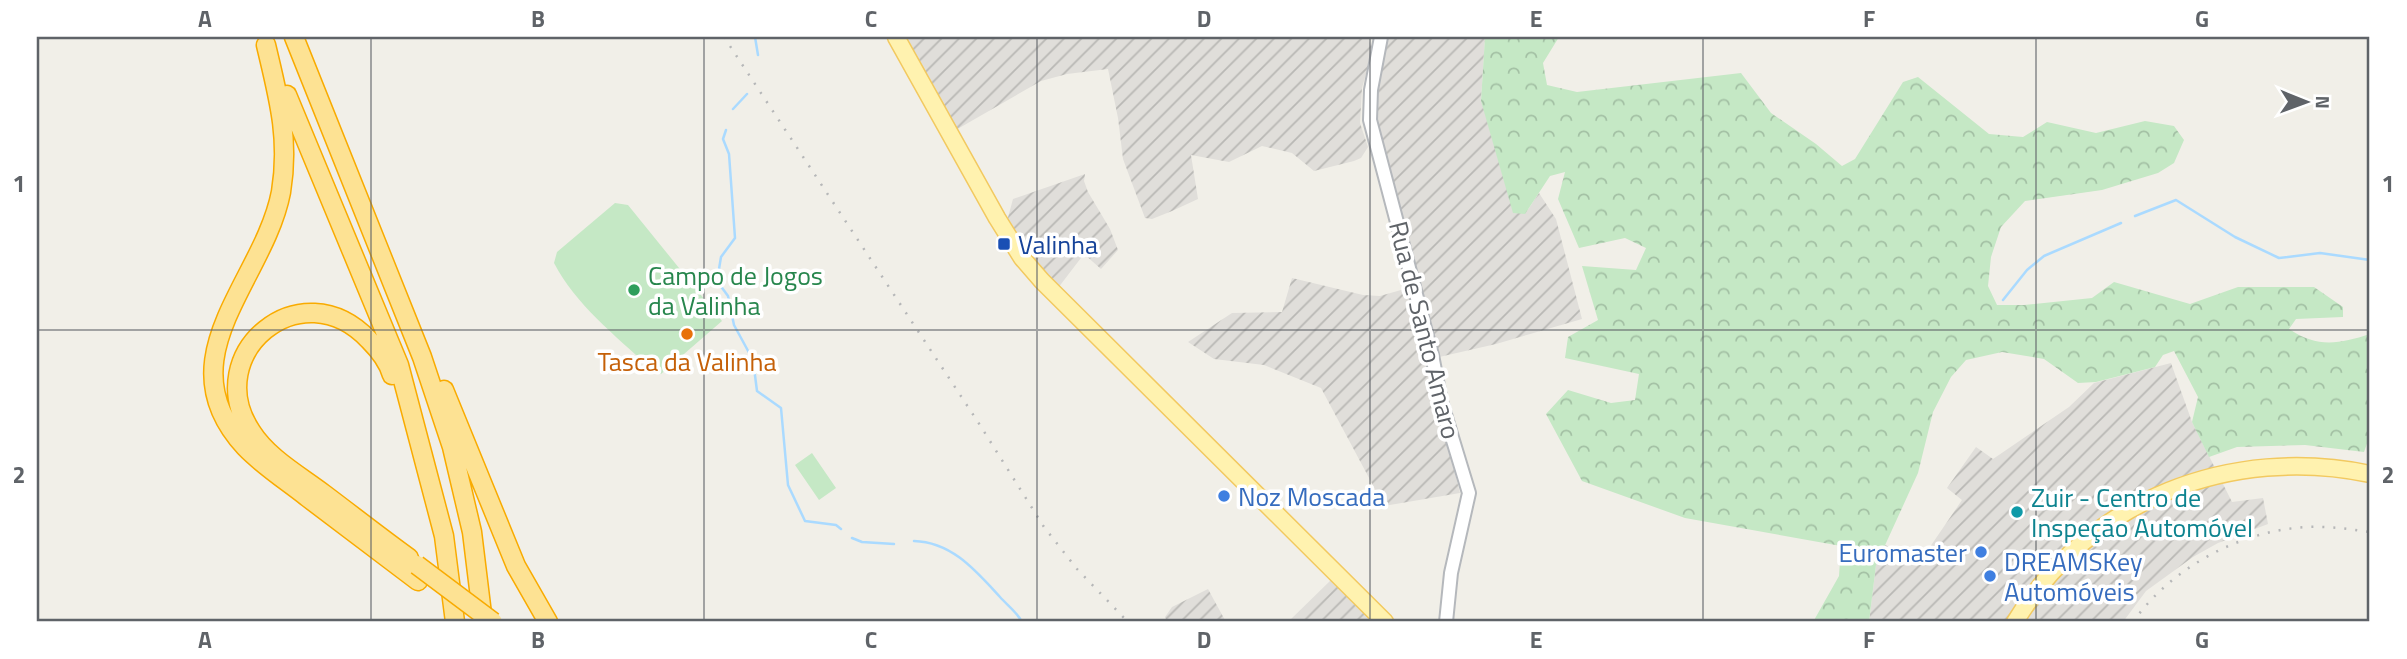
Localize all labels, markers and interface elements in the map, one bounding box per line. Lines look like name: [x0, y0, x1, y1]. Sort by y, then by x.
text: A: [198, 1, 212, 36]
text: B: [531, 1, 545, 36]
text: C: [865, 1, 877, 36]
text: D: [1197, 1, 1211, 36]
text: E: [1530, 1, 1542, 36]
text: F: [1863, 1, 1875, 36]
text: G: [2195, 1, 2209, 36]
north arrow: [2270, 66, 2340, 136]
text: N: [2309, 95, 2338, 109]
text: 1: [13, 166, 25, 201]
text: 1: [2382, 166, 2394, 201]
street label: Rua de Santo Amaro: [1379, 217, 1471, 443]
place label: Valinha: [1018, 225, 1098, 264]
marker: Valinha: [996, 236, 1012, 252]
place label: Campo de Jogos da Valinha: [648, 256, 823, 325]
marker: Campo de Jogos da Valinha: [626, 282, 642, 298]
marker: Tasca da Valinha: [679, 326, 695, 342]
place label: Tasca da Valinha: [597, 342, 777, 381]
text: 2: [13, 457, 25, 492]
text: 2: [2382, 457, 2394, 492]
place label: Noz Moscada: [1238, 477, 1385, 516]
place label: Zuir - Centro de Inspeção Automóvel: [2031, 478, 2253, 547]
marker: Noz Moscada: [1216, 488, 1232, 504]
marker: Zuir - Centro de Inspeção Automóvel: [2009, 504, 2025, 520]
place label: Euromaster: [1838, 533, 1967, 572]
place label: DREAMSKey Automóveis: [2004, 542, 2142, 611]
marker: Euromaster: [1973, 544, 1989, 560]
marker: DREAMSKey Automóveis: [1982, 568, 1998, 584]
text: A: [198, 622, 212, 657]
text: B: [531, 622, 545, 657]
text: C: [865, 622, 877, 657]
text: D: [1197, 622, 1211, 657]
text: E: [1530, 622, 1542, 657]
text: F: [1863, 622, 1875, 657]
text: G: [2195, 622, 2209, 657]

